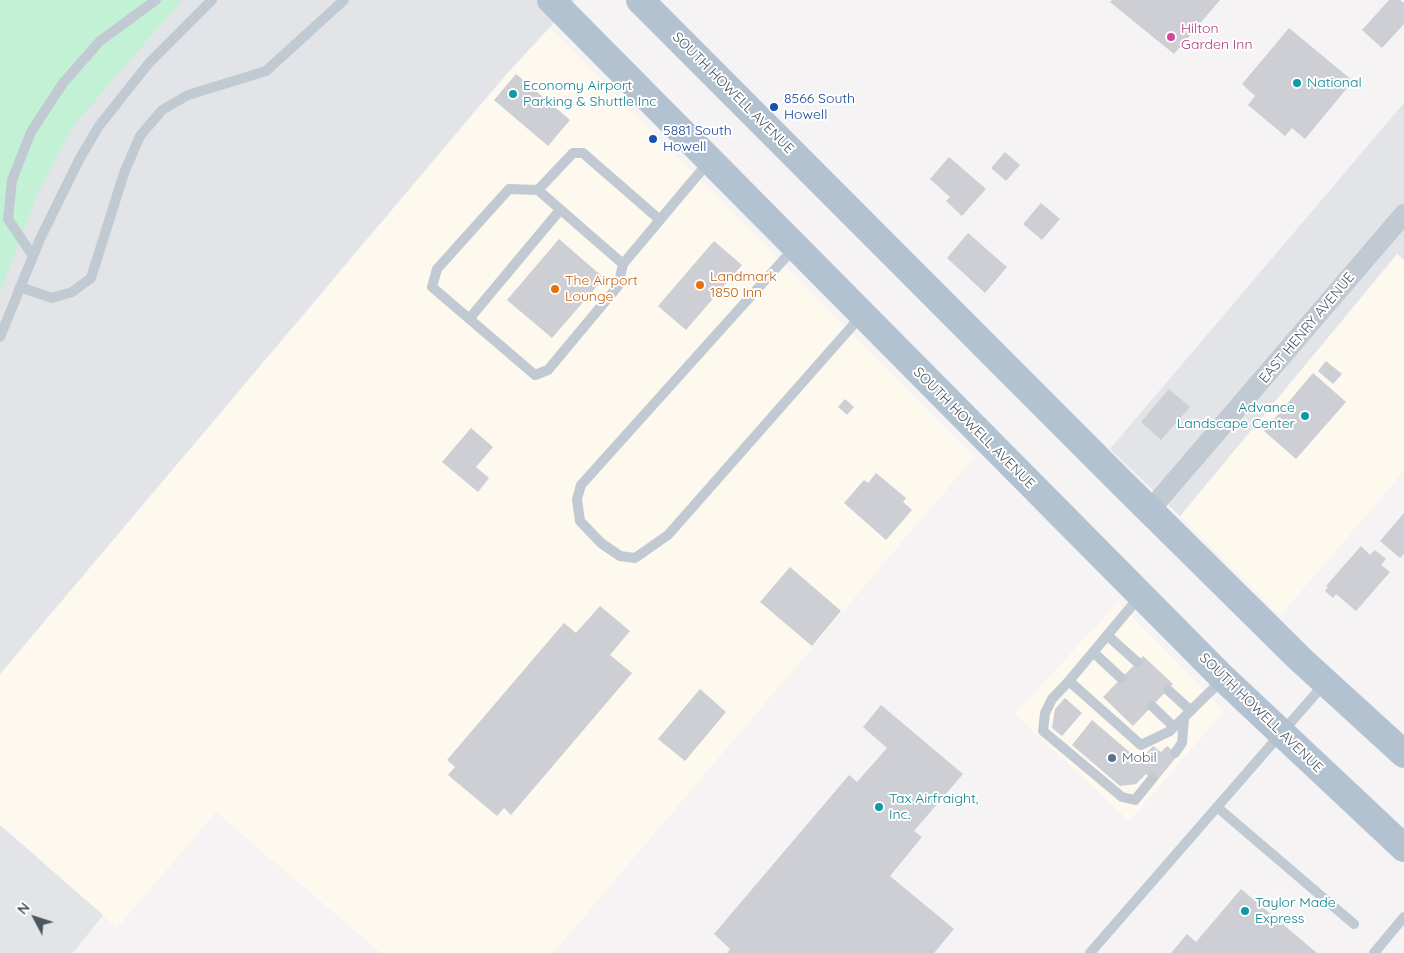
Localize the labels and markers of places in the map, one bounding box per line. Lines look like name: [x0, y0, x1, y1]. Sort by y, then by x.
place label: Hilton Garden Inn: [1181, 21, 1252, 54]
marker: Hilton Garden Inn: [1165, 31, 1177, 43]
place label: National: [1307, 75, 1362, 91]
marker: National: [1291, 77, 1303, 89]
place label: Economy Airport Parking & Shuttle Inc: [523, 78, 657, 110]
marker: Economy Airport Parking & Shuttle Inc: [507, 88, 519, 100]
place label: 8566 South Howell: [784, 91, 855, 124]
marker: 8566 South Howell: [768, 101, 780, 113]
place label: 5881 South Howell: [663, 123, 732, 156]
marker: 5881 South Howell: [647, 133, 659, 145]
place label: Landmark 1850 Inn: [710, 269, 777, 302]
place label: The Airport Lounge: [565, 273, 638, 306]
marker: Landmark 1850 Inn: [694, 279, 706, 291]
marker: The Airport Lounge: [549, 283, 561, 295]
place label: Advance Landscape Center: [1177, 400, 1295, 432]
marker: Advance Landscape Center: [1299, 410, 1311, 422]
place label: Mobil: [1122, 750, 1157, 766]
marker: Mobil: [1106, 752, 1118, 764]
place label: Tax Airfraight, Inc.: [889, 791, 978, 824]
marker: Tax Airfraight, Inc.: [873, 801, 885, 813]
place label: Taylor Made Express: [1255, 895, 1336, 928]
marker: Taylor Made Express: [1239, 905, 1251, 917]

